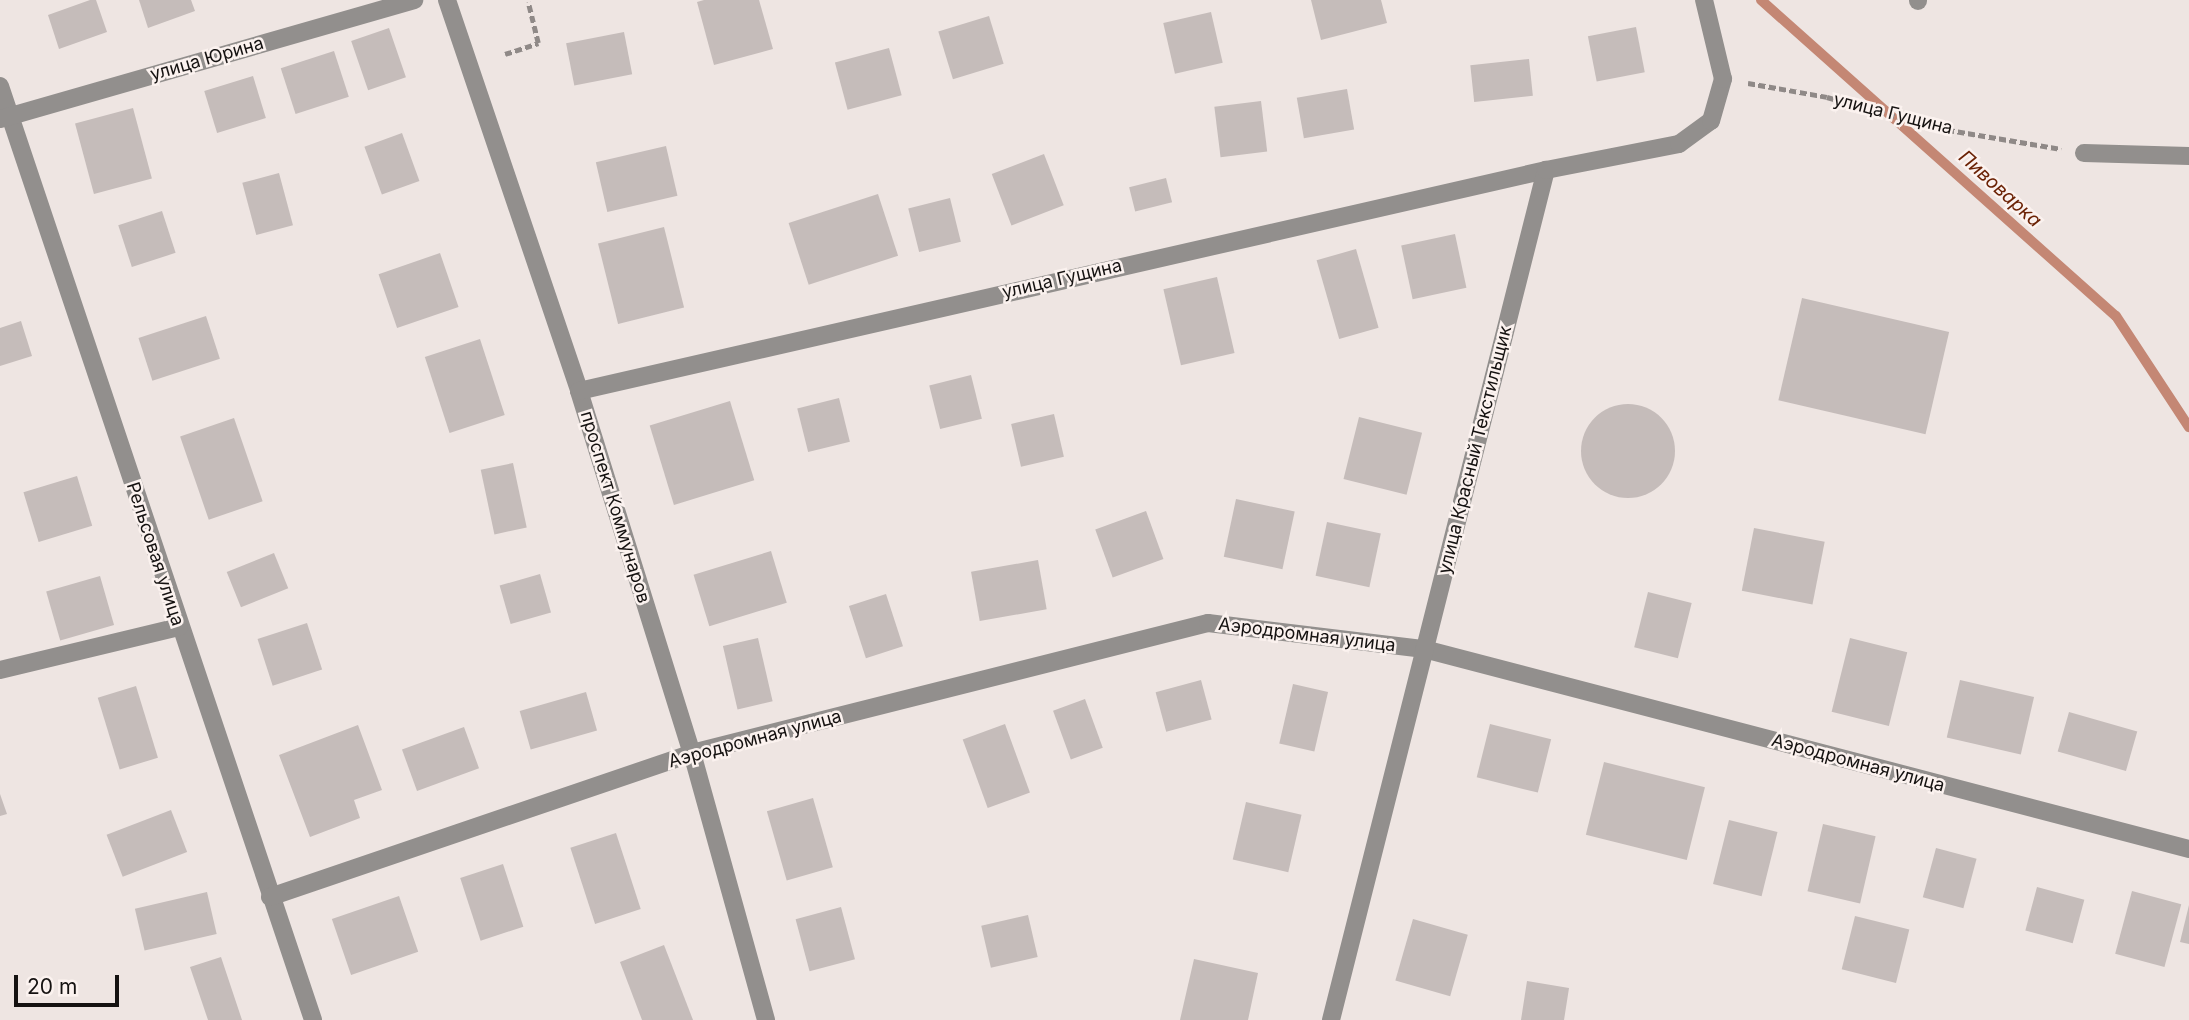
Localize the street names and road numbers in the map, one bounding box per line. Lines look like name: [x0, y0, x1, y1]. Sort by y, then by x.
street label: улица Юрина: [148, 33, 266, 85]
street label: улица Гущина: [1831, 89, 1955, 139]
street label: улица Гущина: [1000, 255, 1124, 303]
street label: улица Красный Текстильщик: [1434, 324, 1516, 576]
street label: проспект Коммунаров: [575, 408, 655, 606]
street label: Рельсовая улица: [122, 479, 188, 629]
street label: Аэродромная улица: [1217, 613, 1397, 657]
street label: Аэродромная улица: [666, 705, 844, 773]
street label: Аэродромная улица: [1769, 729, 1947, 797]

